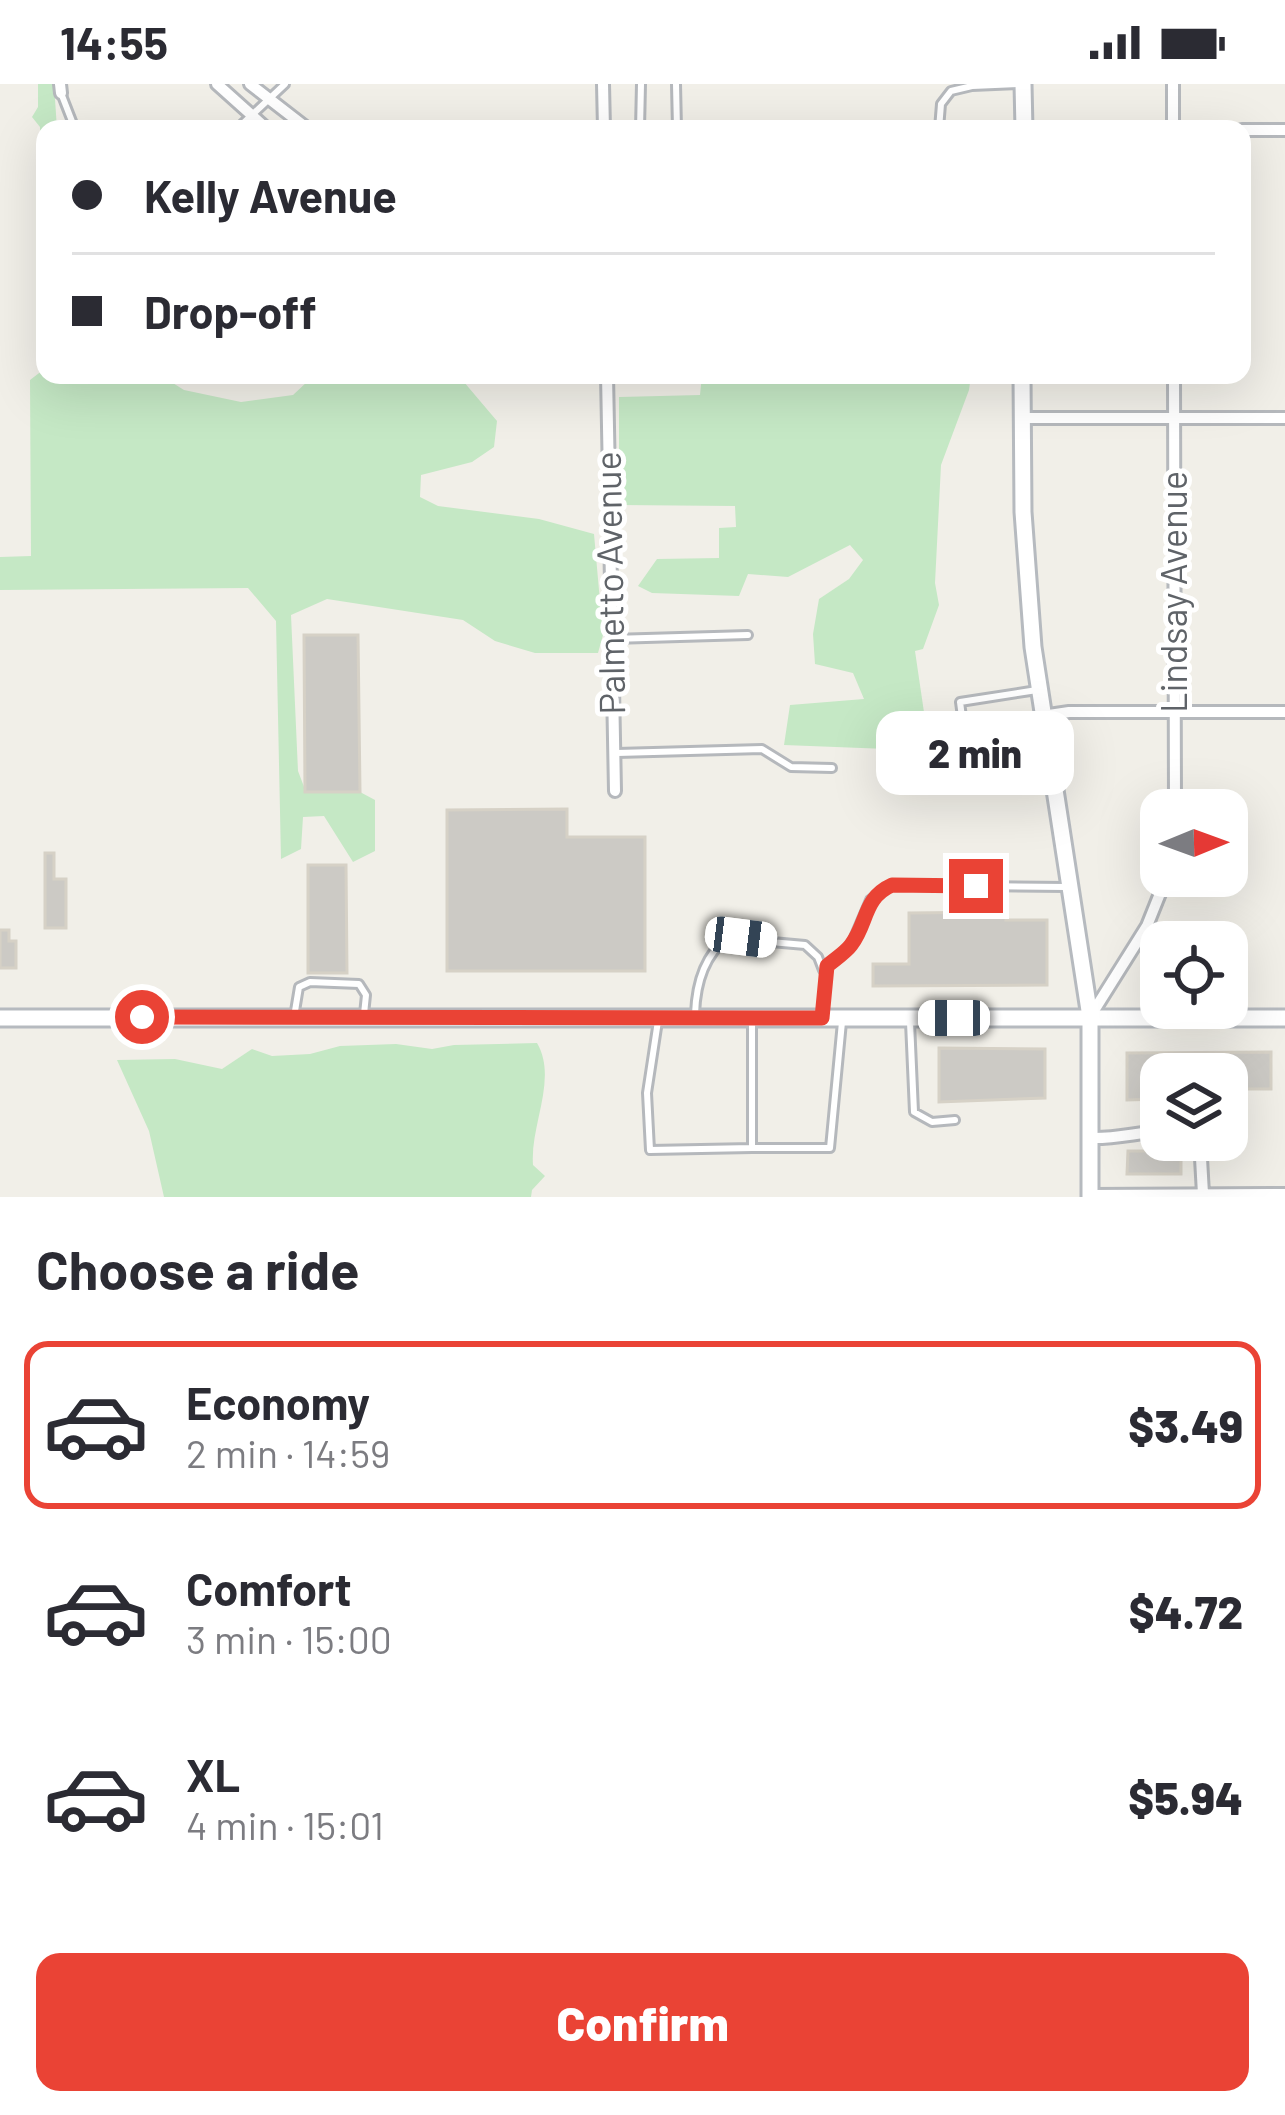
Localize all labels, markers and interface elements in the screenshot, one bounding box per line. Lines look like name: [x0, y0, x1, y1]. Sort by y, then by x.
text: 14:55: [60, 15, 168, 69]
text: Kelly Avenue: [144, 168, 397, 222]
text: Drop-off: [144, 284, 317, 338]
street label: Palmetto Avenue: [585, 451, 632, 715]
street label: Lindsay Avenue: [1151, 471, 1194, 713]
callout: 2 min: [877, 712, 1075, 796]
text: 2 min: [928, 729, 1022, 776]
north arrow: [1140, 789, 1248, 897]
map controls: [1140, 789, 1248, 1161]
route end: [949, 859, 1003, 913]
car: [703, 915, 779, 959]
button: locate: [1140, 921, 1248, 1029]
route start: [115, 990, 169, 1044]
car: [918, 1000, 990, 1036]
button: layers: [1140, 1053, 1248, 1161]
text: Choose a ride: [36, 1236, 360, 1301]
icon: car: [42, 1371, 150, 1479]
text: Economy: [186, 1375, 370, 1429]
text: $3.49: [1128, 1398, 1243, 1452]
text: 2 min · 14:59: [186, 1429, 390, 1476]
icon: car: [42, 1557, 150, 1665]
text: Comfort: [186, 1561, 352, 1615]
text: $4.72: [1129, 1584, 1243, 1638]
text: 3 min · 15:00: [186, 1615, 392, 1662]
icon: car: [42, 1743, 150, 1851]
text: XL: [186, 1747, 240, 1801]
text: $5.94: [1128, 1770, 1243, 1824]
text: 4 min · 15:01: [186, 1801, 384, 1848]
button: Confirm: [36, 1953, 1249, 2091]

